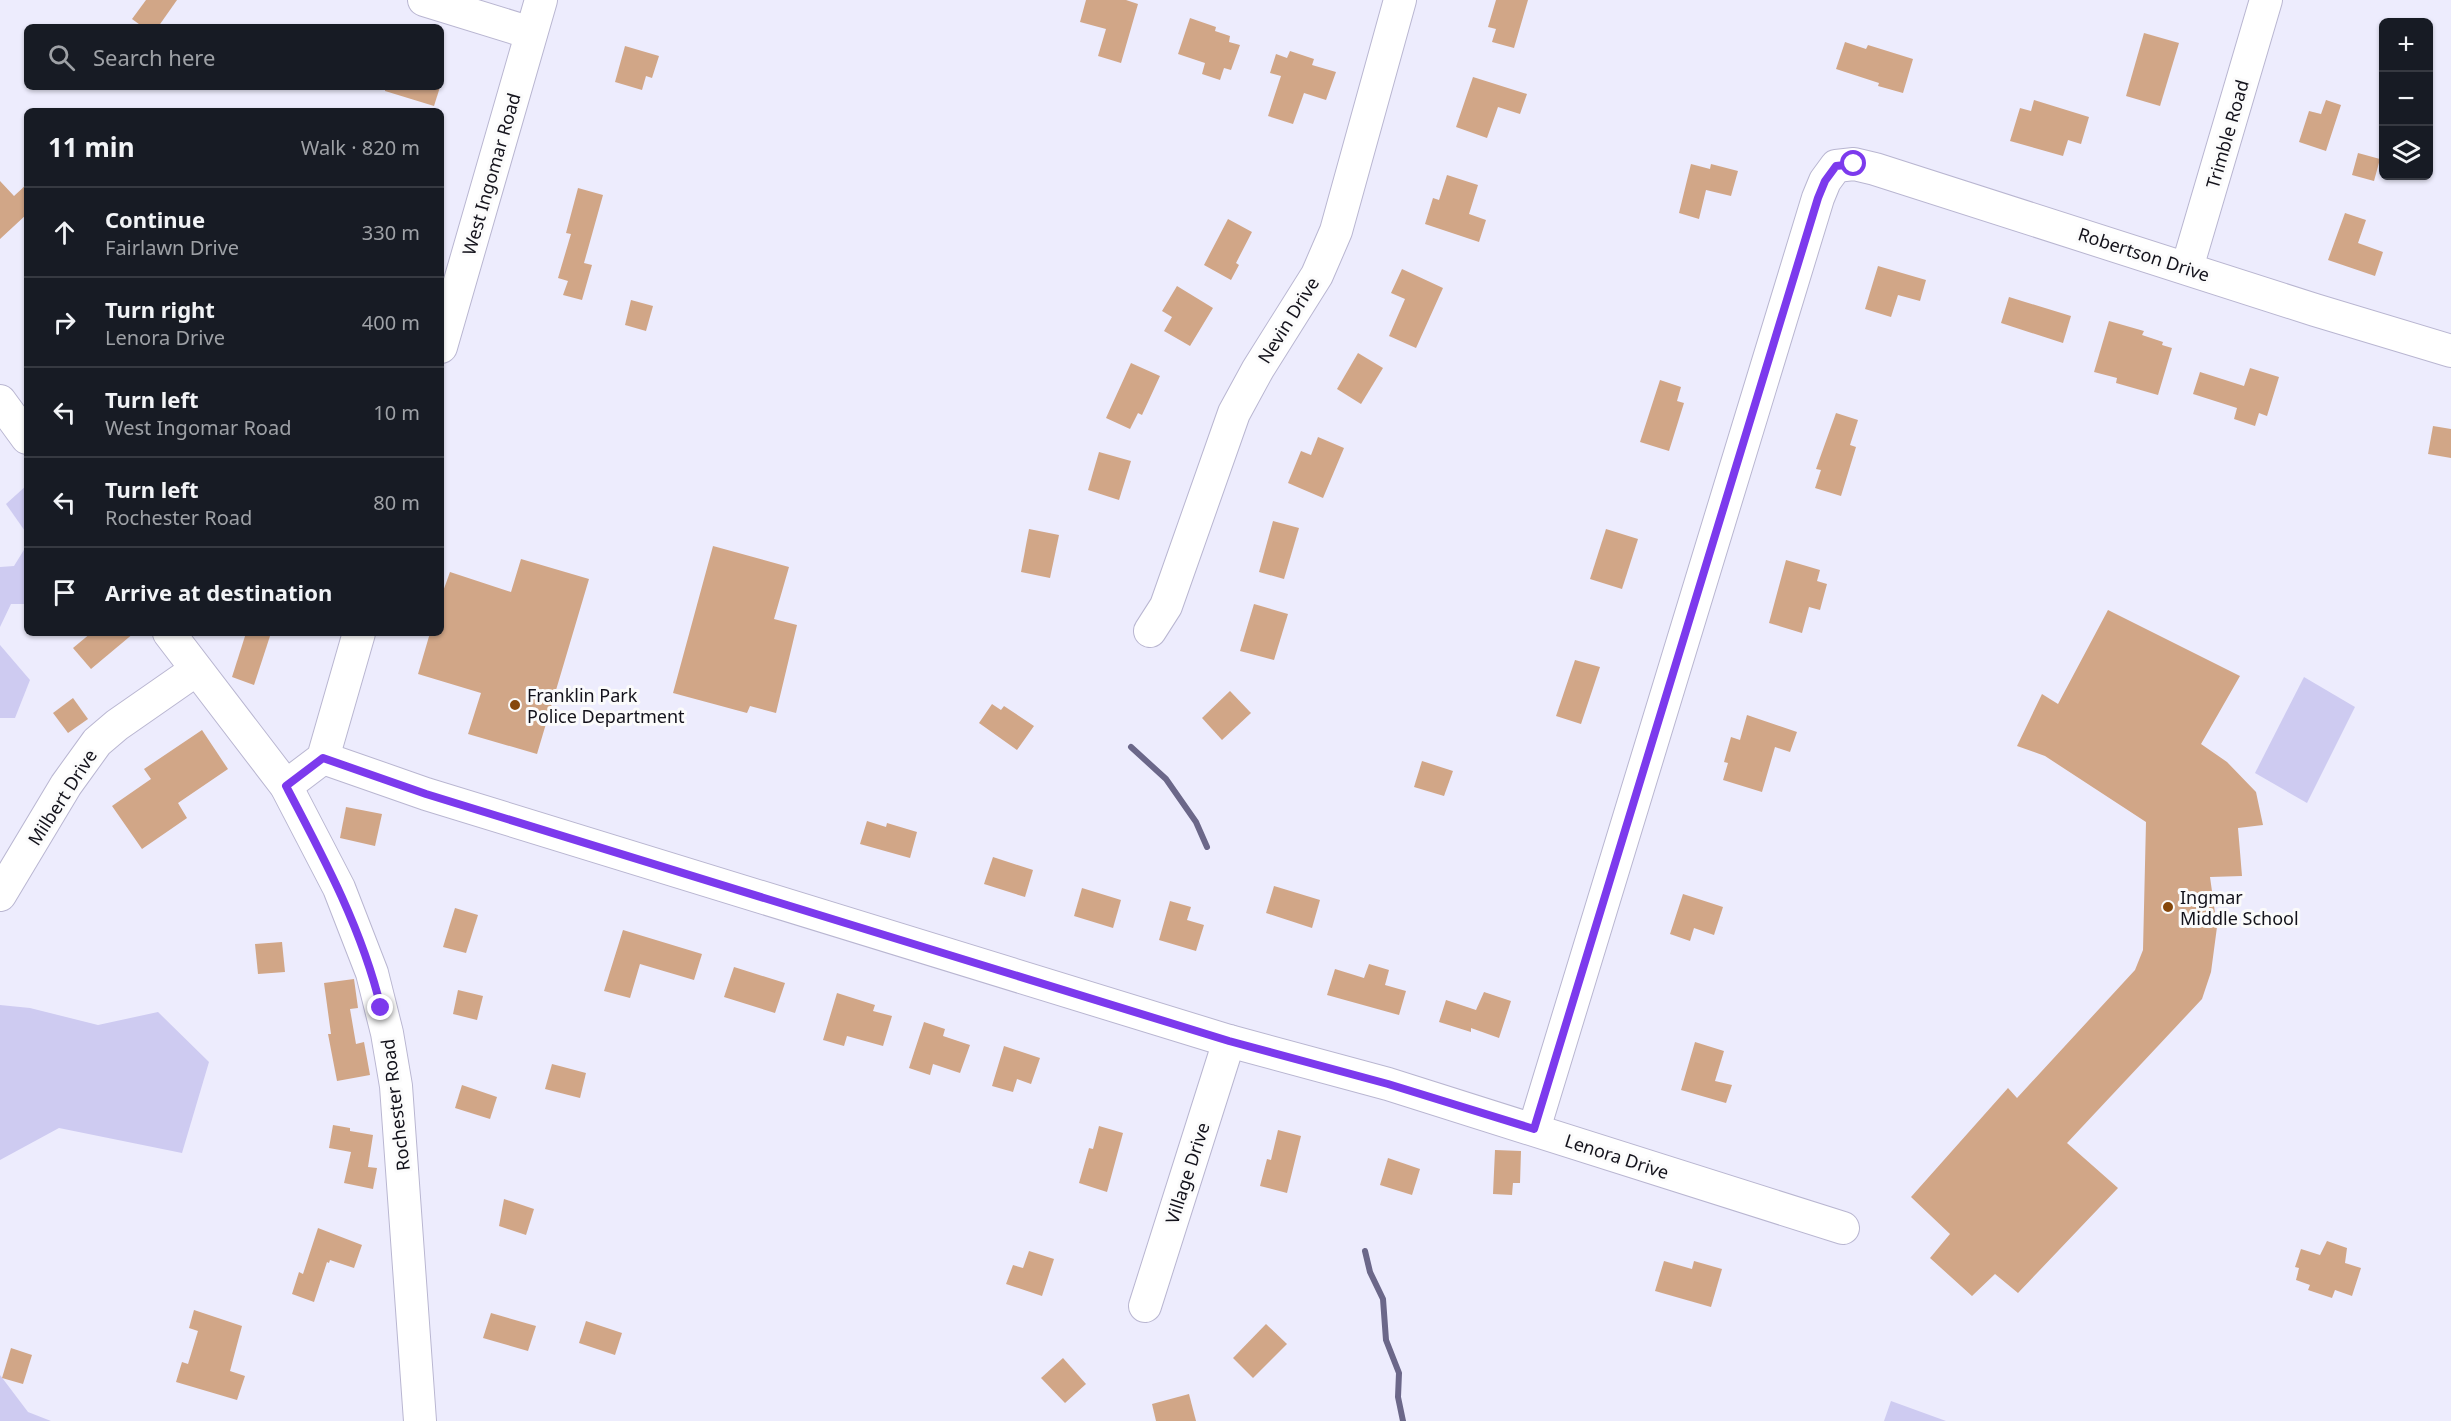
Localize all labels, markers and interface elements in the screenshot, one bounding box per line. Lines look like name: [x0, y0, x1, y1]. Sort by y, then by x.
map controls: [2379, 18, 2433, 180]
button: +: [2379, 18, 2433, 72]
search box: [24, 24, 444, 90]
icon: search: [45, 41, 78, 74]
text: Search here: [93, 42, 215, 72]
button: −: [2379, 72, 2433, 126]
street label: Trimble Road: [2200, 77, 2254, 191]
street label: West Ingomar Road: [456, 90, 526, 258]
button: layers: [2379, 126, 2433, 180]
text: 11 min: [48, 129, 135, 165]
text: Walk · 820 m: [301, 134, 420, 161]
route start: [1840, 150, 1866, 176]
text: Continue: [105, 204, 205, 234]
icon: ahead: [48, 216, 81, 249]
text: 330 m: [362, 219, 420, 246]
street label: Robertson Drive: [2075, 221, 2213, 287]
text: Fairlawn Drive: [105, 234, 239, 261]
street label: Nevin Drive: [1252, 272, 1324, 368]
text: Turn right: [105, 294, 215, 324]
icon: right: [48, 306, 81, 339]
text: 400 m: [362, 309, 420, 336]
text: Lenora Drive: [105, 324, 225, 351]
text: Turn left: [105, 384, 199, 414]
icon: left: [48, 396, 81, 429]
text: 10 m: [373, 399, 420, 426]
text: West Ingomar Road: [105, 414, 291, 441]
text: Turn left: [105, 474, 199, 504]
icon: left: [48, 486, 81, 519]
text: 80 m: [373, 489, 420, 516]
text: Rochester Road: [105, 504, 252, 531]
icon: arrive: [48, 576, 81, 609]
text: Arrive at destination: [105, 577, 332, 607]
place label: Franklin Park Police Department: [527, 683, 685, 728]
marker: Franklin Park Police Department: [508, 698, 522, 712]
street label: Milbert Drive: [22, 744, 102, 850]
place label: Ingmar Middle School: [2180, 885, 2299, 930]
marker: Ingmar Middle School: [2161, 900, 2175, 914]
route end: [367, 994, 393, 1020]
street label: Rochester Road: [375, 1038, 415, 1172]
street label: Village Drive: [1159, 1119, 1215, 1227]
street label: Lenora Drive: [1562, 1128, 1672, 1184]

